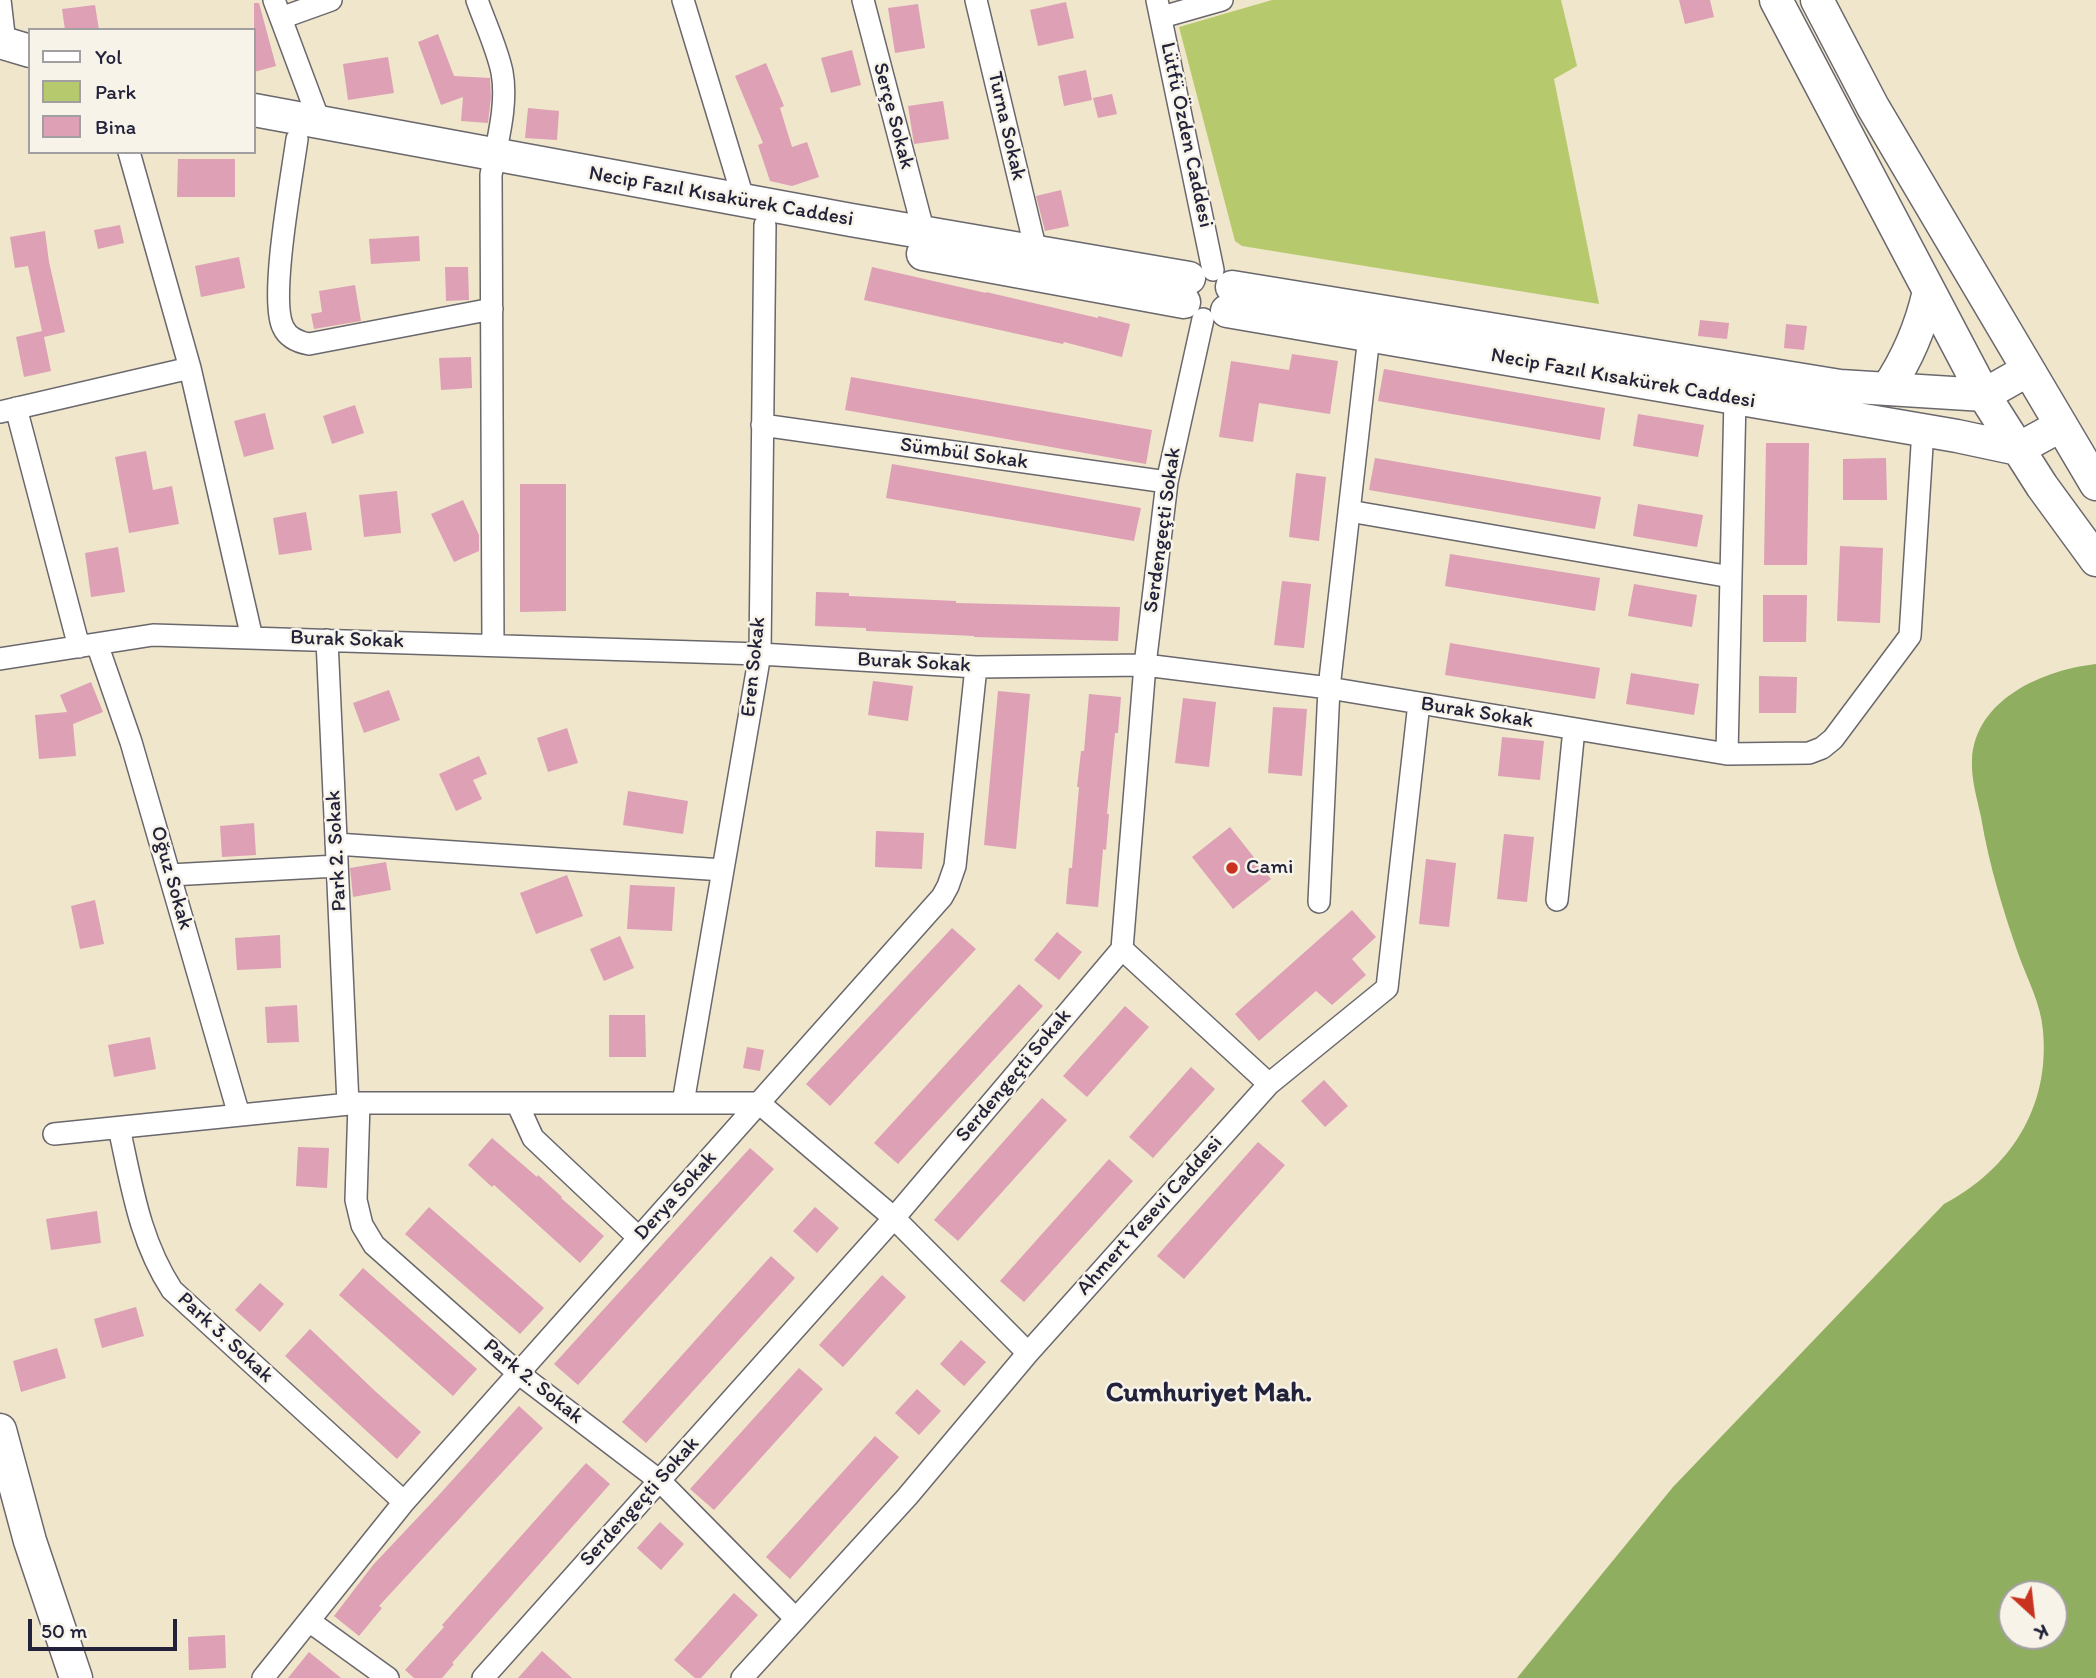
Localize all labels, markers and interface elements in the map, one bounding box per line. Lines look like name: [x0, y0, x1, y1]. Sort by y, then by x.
legend: [28, 28, 256, 154]
street label: Lütfü Özden Caddesi: [1154, 40, 1218, 230]
text: Yol: [95, 44, 122, 69]
street label: Serçe Sokak: [867, 60, 919, 172]
street label: Turna Sokak: [981, 69, 1031, 183]
text: Park: [95, 79, 136, 104]
text: Bina: [95, 114, 136, 139]
street label: Necip Fazıl Kısakürek Caddesi: [587, 161, 855, 233]
street label: Necip Fazıl Kısakürek Caddesi: [1489, 343, 1757, 415]
street label: Sümbül Sokak: [899, 433, 1029, 475]
street label: Serdengeçti Sokak: [1139, 446, 1187, 614]
street label: Eren Sokak: [736, 616, 772, 718]
street label: Burak Sokak: [290, 625, 404, 655]
street label: Burak Sokak: [857, 647, 971, 679]
street label: Burak Sokak: [1419, 692, 1535, 734]
street label: Park 2. Sokak: [321, 790, 353, 912]
street label: Oğuz Sokak: [144, 823, 198, 933]
place label: Cami: [1246, 855, 1293, 881]
marker: Cami: [1224, 860, 1240, 876]
street label: Serdengeçti Sokak: [951, 1004, 1077, 1148]
street label: Ahmert Yesevi Caddesi: [1072, 1131, 1228, 1301]
street label: Derya Sokak: [629, 1146, 723, 1246]
street label: Park 3. Sokak: [172, 1287, 278, 1389]
street label: Park 2. Sokak: [478, 1334, 588, 1430]
district label: Cumhuriyet Mah.: [1106, 1377, 1312, 1411]
street label: Serdengeçti Sokak: [575, 1432, 705, 1572]
north arrow: [1998, 1580, 2068, 1650]
scale bar: [32, 1604, 180, 1648]
text: 50 m: [41, 1618, 87, 1643]
text: K: [2031, 1619, 2052, 1645]

